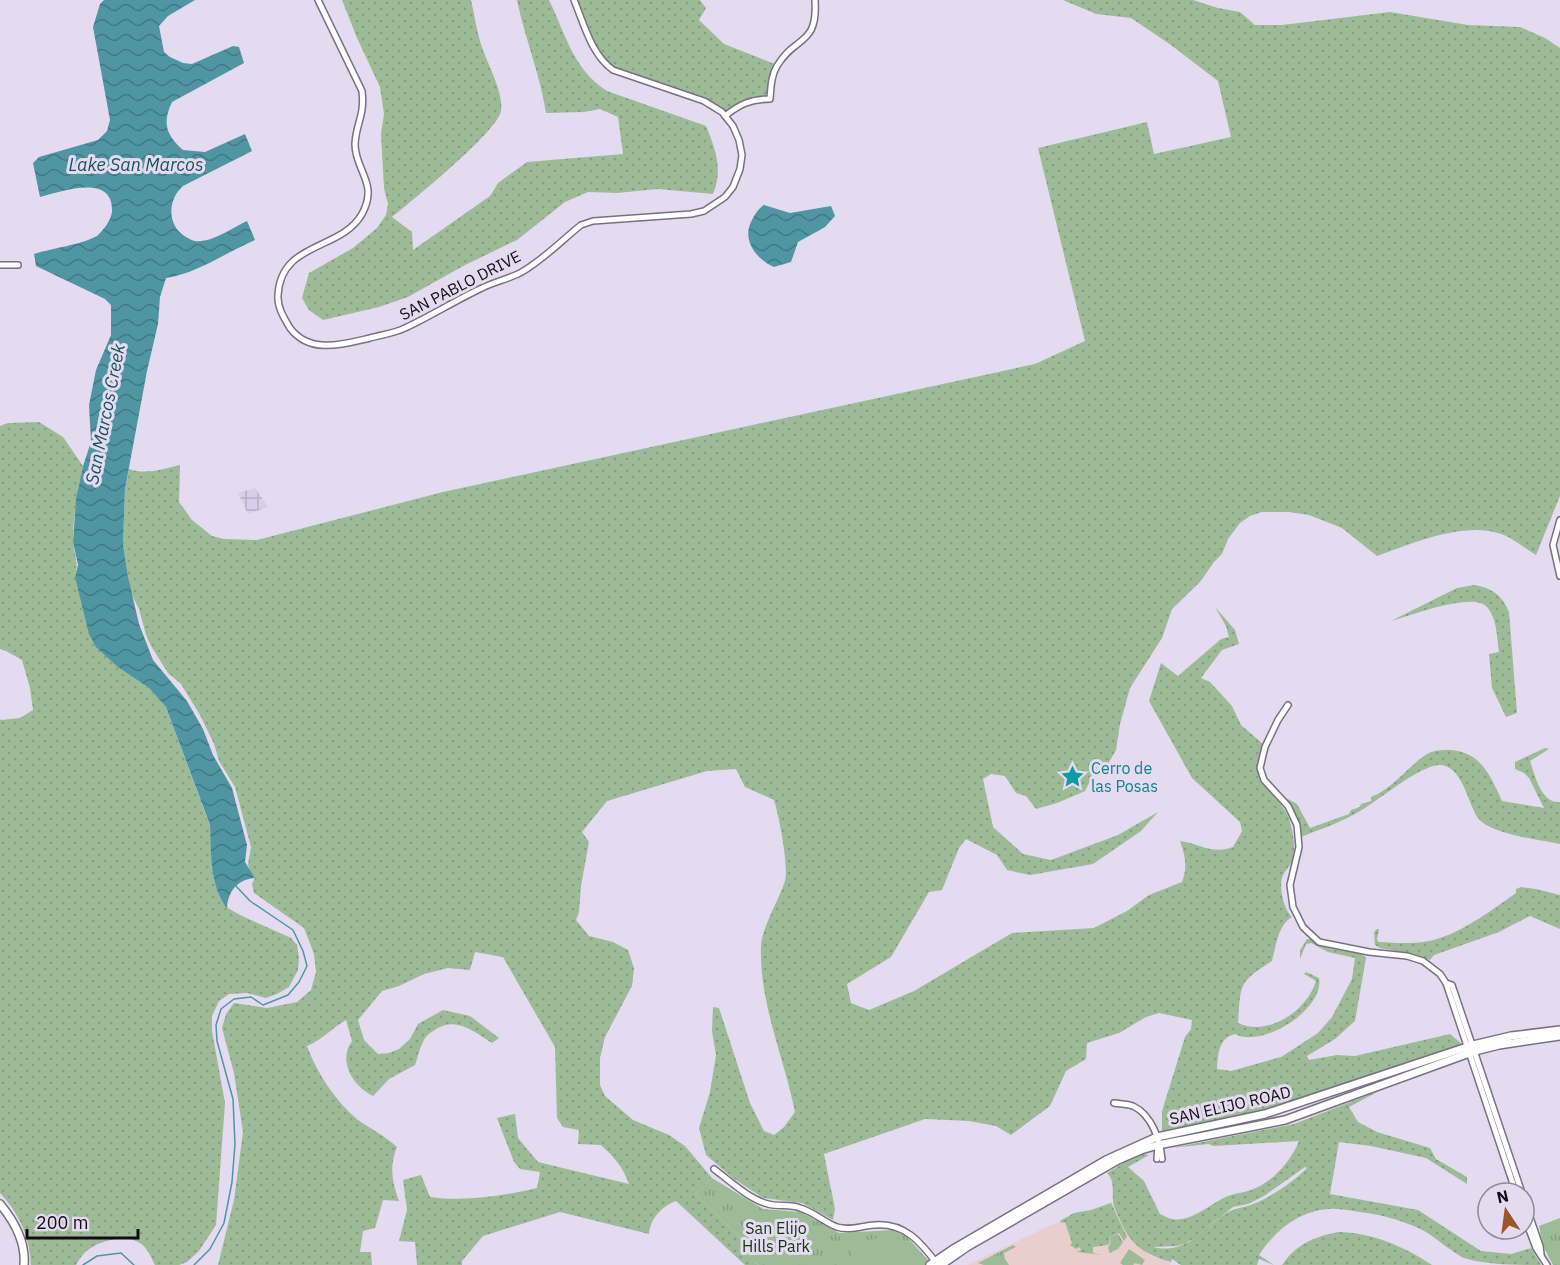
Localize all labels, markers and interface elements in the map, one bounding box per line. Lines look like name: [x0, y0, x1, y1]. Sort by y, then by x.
water label: Lake San Marcos: [69, 153, 203, 176]
street label: SAN PABLO DRIVE: [396, 246, 524, 324]
water label: San Marcos Creek: [80, 341, 130, 486]
place label: Cerro de las Posas: [1091, 758, 1158, 796]
place icon: Cerro de las Posas: [1060, 764, 1086, 790]
street label: SAN ELIJO ROAD: [1167, 1081, 1293, 1129]
north arrow: [1476, 1181, 1536, 1241]
text: N: [1495, 1185, 1511, 1207]
scale bar: [27, 1202, 138, 1240]
text: 200 m: [36, 1211, 88, 1234]
park label: San Elijo Hills Park: [742, 1218, 811, 1256]

